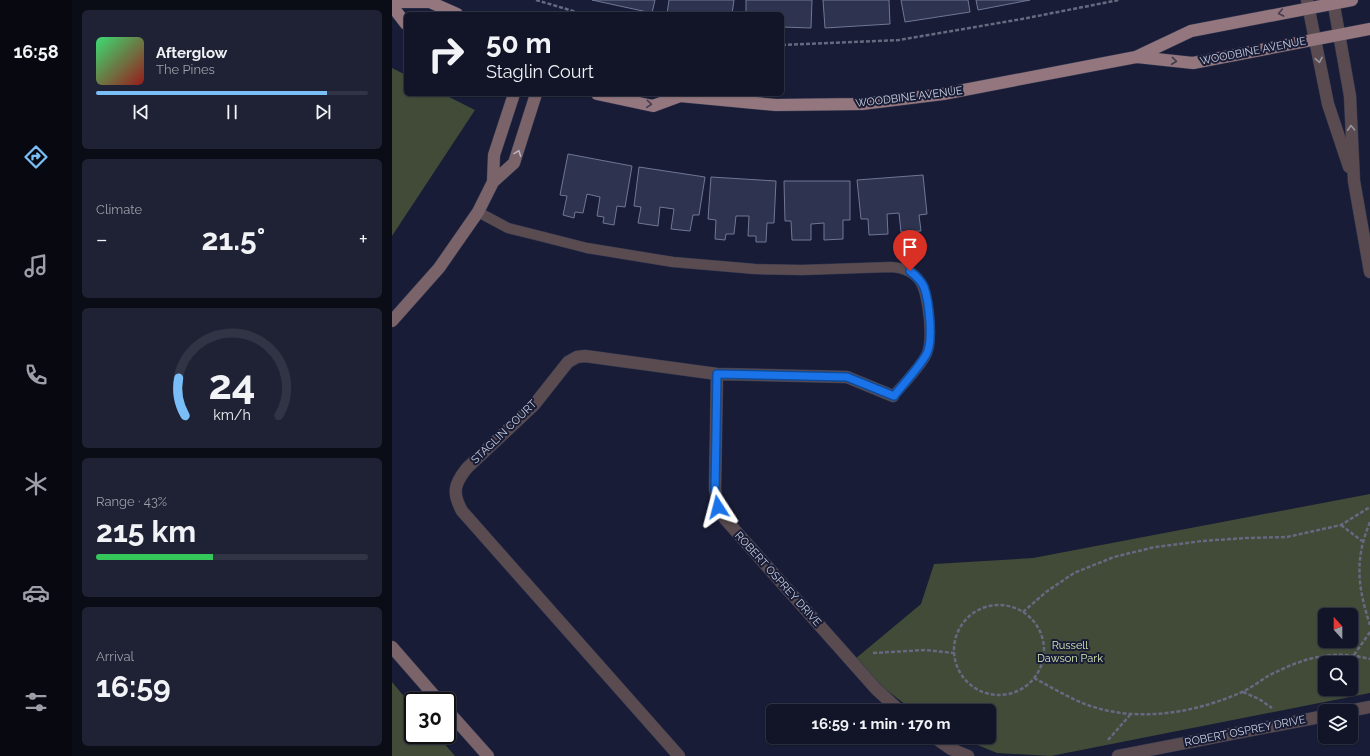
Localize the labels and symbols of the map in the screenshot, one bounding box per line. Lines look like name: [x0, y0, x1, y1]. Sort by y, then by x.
one-way arrow: [1278, 9, 1284, 17]
street label: WOODBINE AVENUE: [1199, 34, 1307, 68]
one-way arrow: [1171, 56, 1177, 65]
one-way arrow: [1315, 57, 1323, 63]
street label: WOODBINE AVENUE: [855, 84, 964, 110]
one-way arrow: [646, 100, 652, 109]
one-way arrow: [1347, 125, 1356, 131]
one-way arrow: [513, 149, 521, 156]
pin: [893, 230, 927, 271]
street label: STAGLIN COURT: [469, 397, 540, 467]
position arrow: [697, 486, 739, 528]
street label: ROBERT OSPREY DRIVE: [732, 529, 824, 629]
north arrow: [1318, 608, 1358, 648]
park label: Russell Dawson Park: [1037, 639, 1103, 665]
speed limit sign: 30: [404, 692, 456, 744]
street label: ROBERT OSPREY DRIVE: [1183, 713, 1307, 749]

